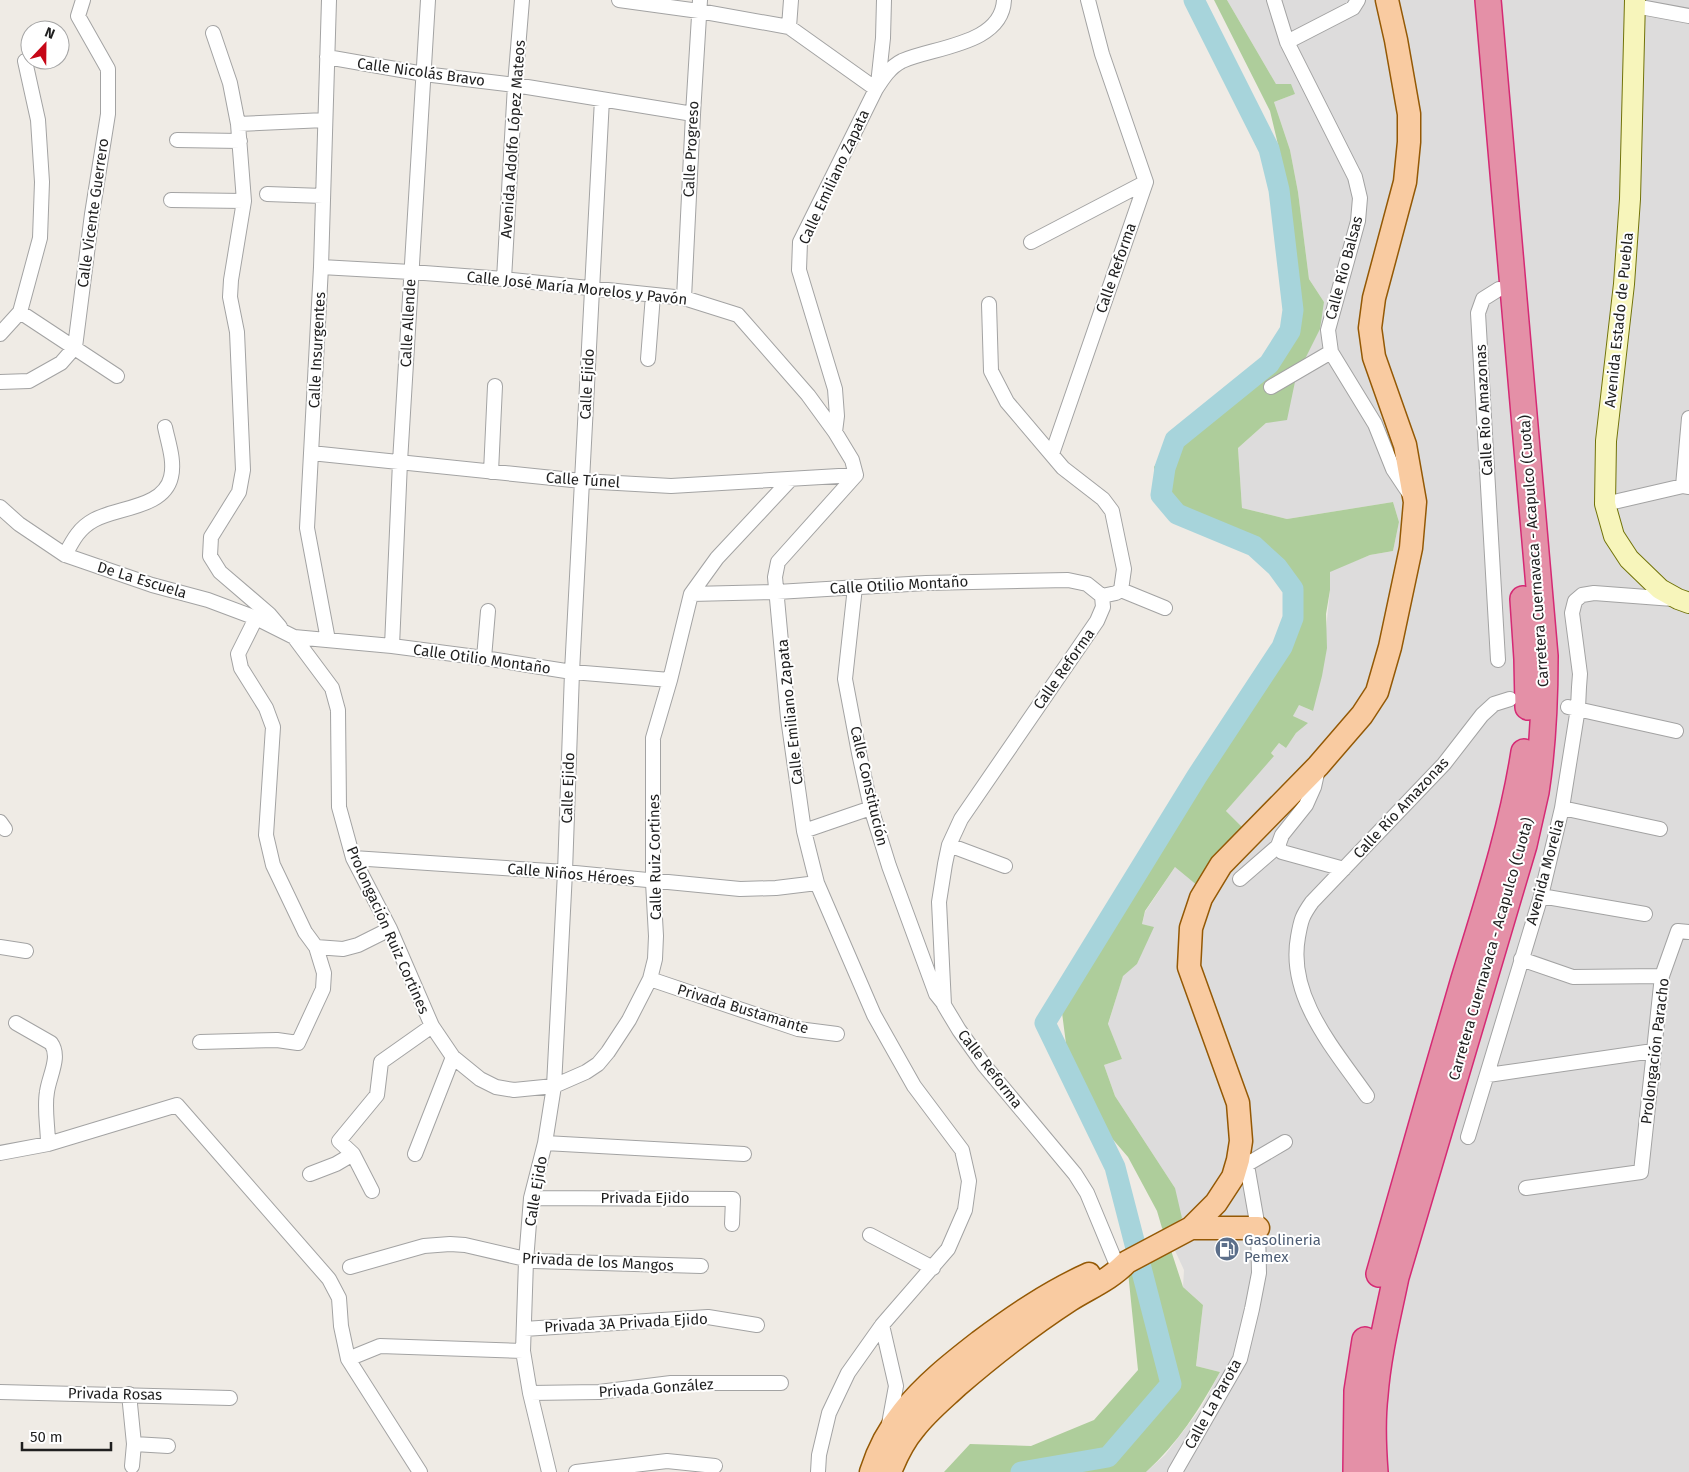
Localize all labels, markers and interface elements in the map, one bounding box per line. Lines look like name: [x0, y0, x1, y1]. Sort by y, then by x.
north arrow: [20, 20, 70, 70]
text: N: [42, 24, 57, 43]
street label: Avenida Adolfo López Mateos: [497, 39, 529, 239]
street label: Calle Nicolás Bravo: [356, 54, 486, 90]
street label: Calle Progreso: [679, 100, 703, 198]
street label: Calle Emiliano Zapata: [795, 107, 873, 247]
street label: Calle Vicente Guerrero: [74, 137, 112, 289]
street label: Calle Río Balsas: [1322, 214, 1366, 322]
street label: Calle Reforma: [1092, 220, 1140, 316]
street label: Avenida Estado de Puebla: [1601, 232, 1637, 408]
street label: Calle José María Morelos y Pavón: [466, 267, 688, 309]
street label: Calle Allende: [397, 278, 419, 368]
street label: Calle Insurgentes: [305, 291, 329, 409]
street label: Calle Río Amazonas: [1472, 344, 1496, 476]
street label: Calle Ejido: [576, 348, 598, 420]
street label: Carretera Cuernavaca - Acapulco (Cuota): [1516, 414, 1552, 688]
street label: Calle Túnel: [545, 468, 621, 492]
street label: De La Escuela: [95, 558, 189, 602]
street label: Calle Otilio Montaño: [829, 572, 969, 598]
street label: Calle Reforma: [1029, 625, 1099, 713]
street label: Calle Emiliano Zapata: [773, 638, 807, 786]
street label: Calle Otilio Montaño: [412, 640, 552, 678]
street label: Calle Constitución: [846, 724, 892, 848]
street label: Calle Ejido: [558, 752, 578, 824]
street label: Calle Río Amazonas: [1349, 754, 1453, 862]
street label: Calle Ruiz Cortines: [645, 794, 665, 920]
street label: Carretera Cuernavaca - Acapulco (Cuota): [1445, 815, 1537, 1083]
street label: Avenida Morelia: [1522, 817, 1568, 927]
street label: Prolongación Ruiz Cortines: [343, 843, 433, 1017]
street label: Calle Niños Héroes: [507, 859, 635, 889]
street label: Prolongación Paracho: [1637, 977, 1673, 1125]
street label: Privada Bustamante: [675, 980, 811, 1038]
street label: Calle Reforma: [954, 1026, 1026, 1112]
street label: Calle Ejido: [521, 1154, 551, 1228]
street label: Privada Ejido: [600, 1189, 690, 1207]
place label: Gasolineria Pemex: [1244, 1231, 1321, 1266]
fuel station icon: Gasolineria Pemex: [1214, 1236, 1240, 1262]
street label: Privada de los Mangos: [522, 1249, 674, 1275]
street label: Privada 3A Privada Ejido: [544, 1310, 708, 1336]
street label: Calle La Parota: [1181, 1356, 1245, 1452]
street label: Privada González: [598, 1375, 714, 1401]
street label: Privada Rosas: [68, 1384, 162, 1404]
scale bar: [22, 1420, 111, 1452]
text: 50 m: [30, 1428, 63, 1446]

